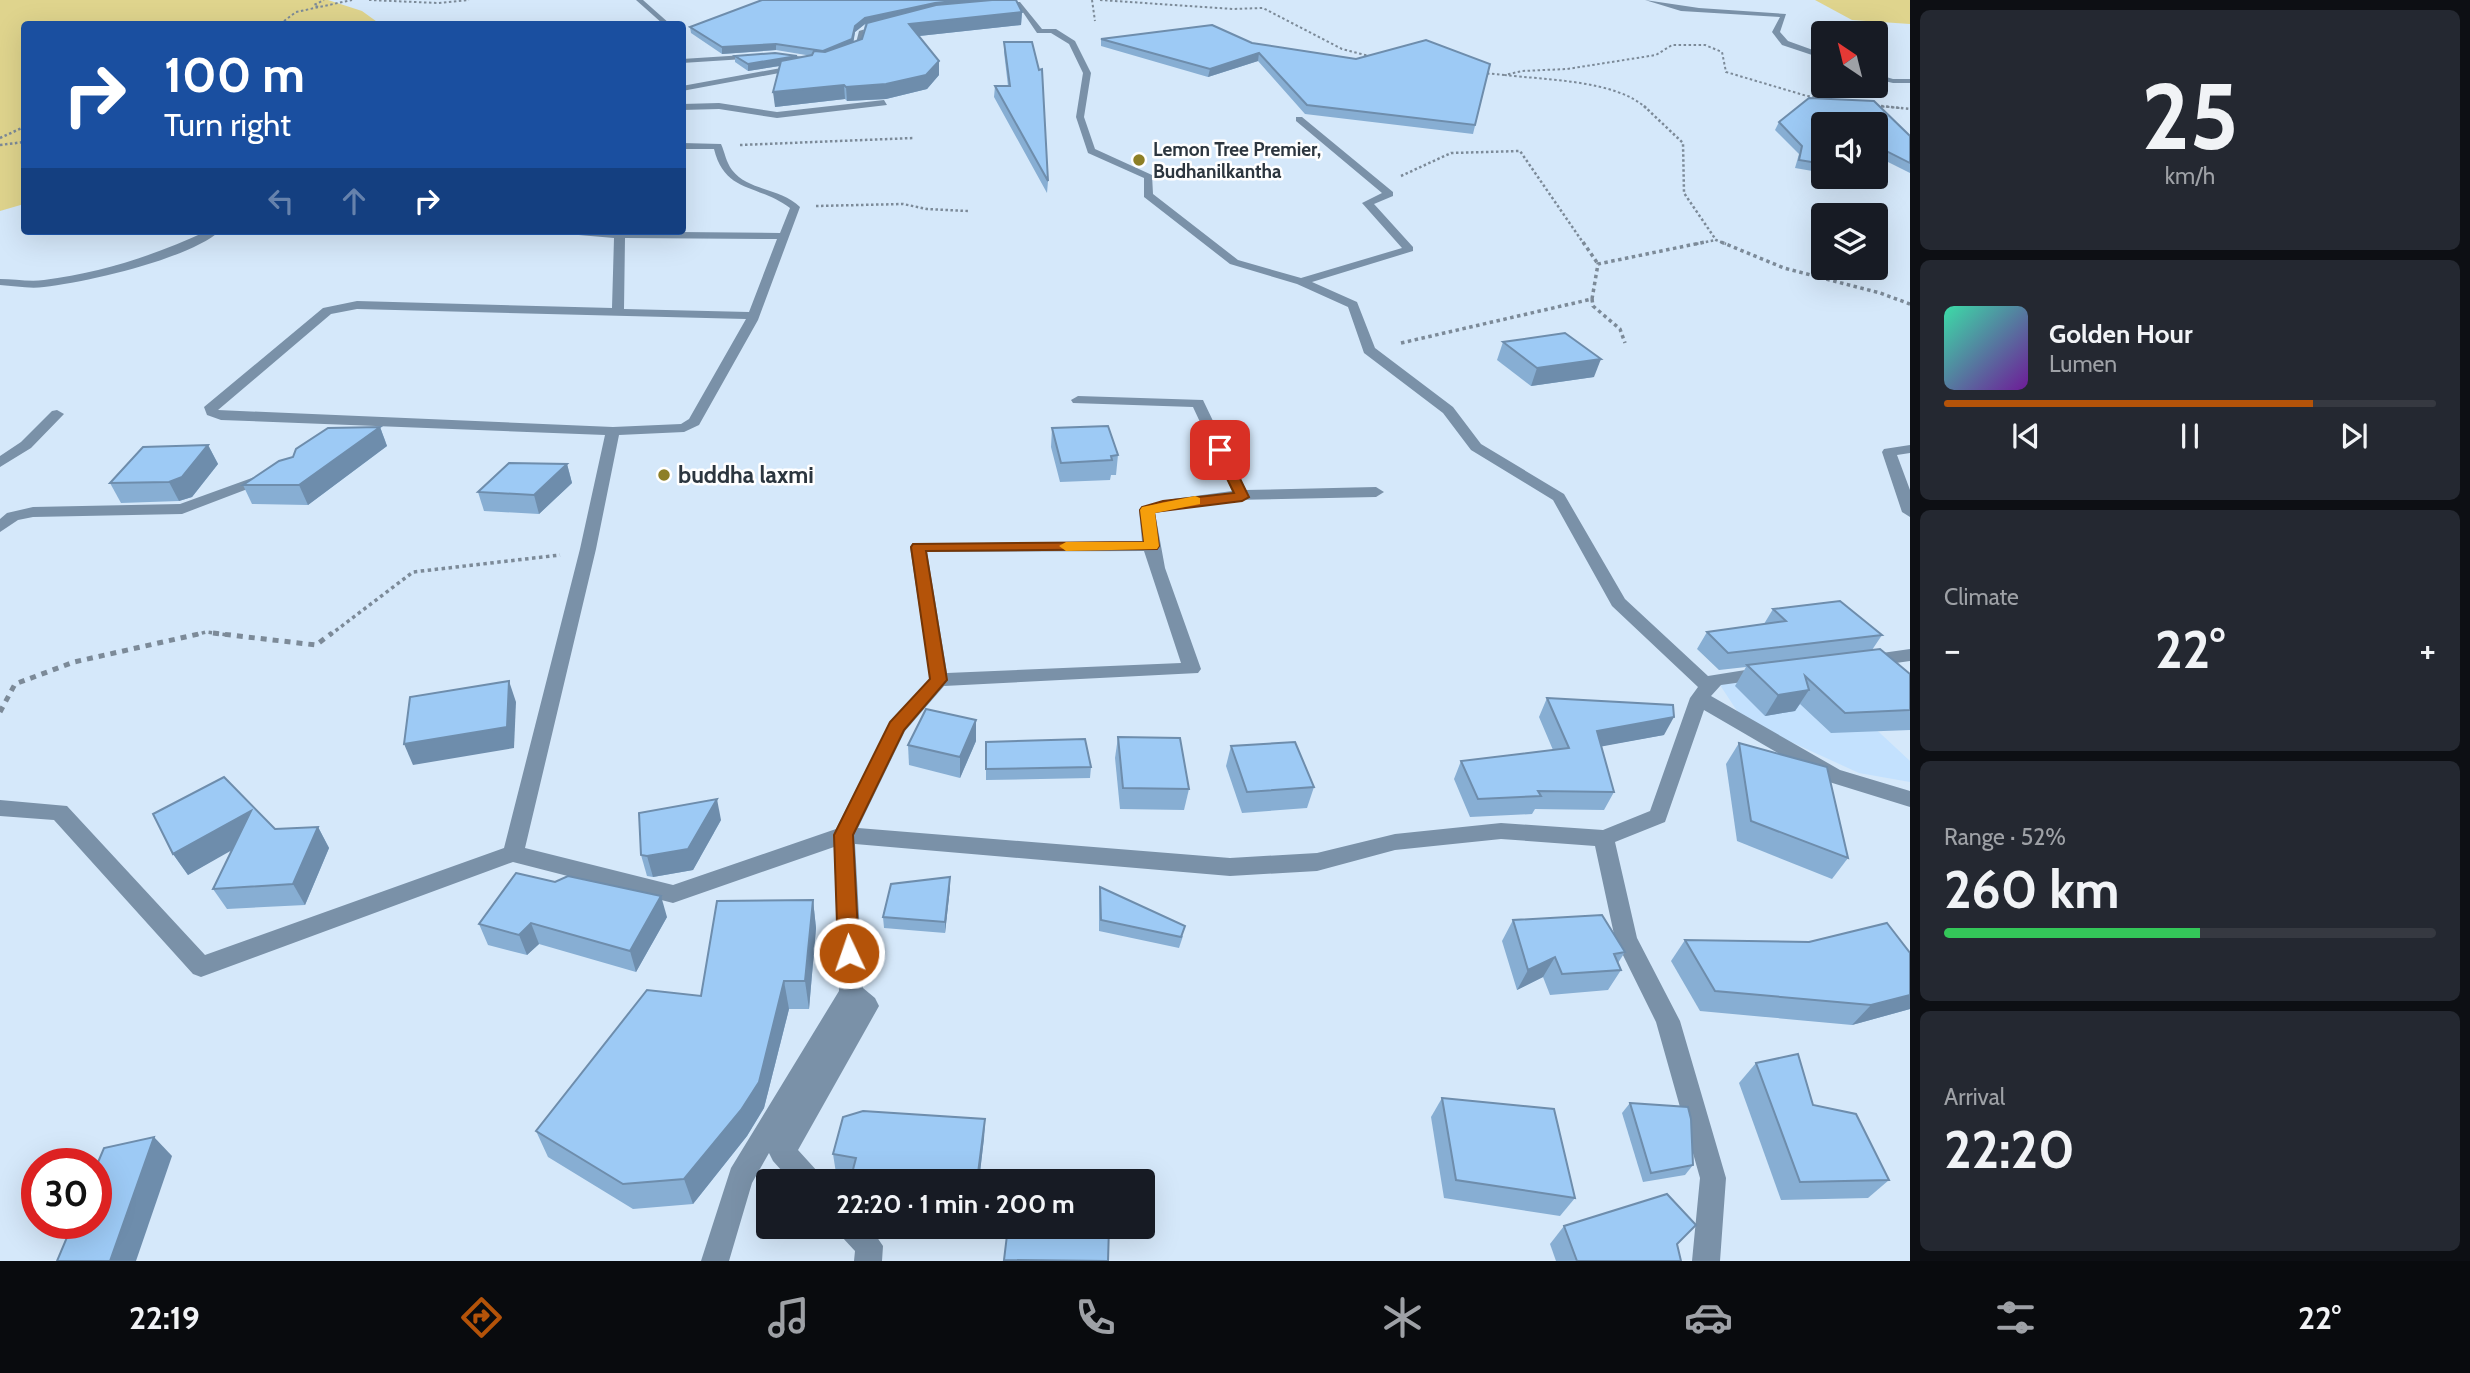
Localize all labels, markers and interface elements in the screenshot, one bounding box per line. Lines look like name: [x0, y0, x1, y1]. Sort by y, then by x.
north arrow: [1811, 21, 1888, 98]
map controls: [1811, 21, 1888, 280]
text: 100 m: [164, 45, 305, 104]
icon: right: [49, 49, 140, 140]
text: 25: [2141, 61, 2239, 172]
text: Turn right: [164, 105, 291, 144]
button: sound: [1811, 112, 1888, 189]
place label: Lemon Tree Premier, Budhanilkantha: [1153, 138, 1321, 183]
marker: Lemon Tree Premier, Budhanilkantha: [1131, 152, 1147, 168]
text: km/h: [2165, 162, 2215, 190]
icon: left: [262, 182, 300, 220]
icon: ahead: [335, 182, 373, 220]
icon: right: [408, 182, 446, 220]
button: layers: [1811, 203, 1888, 280]
text: Golden Hour: [2049, 318, 2192, 350]
text: Lumen: [2049, 350, 2117, 378]
icon: previous: [2007, 417, 2045, 455]
icon: pause: [2171, 417, 2209, 455]
icon: next: [2335, 417, 2373, 455]
pin: [1190, 420, 1250, 480]
icon: arrive: [1201, 431, 1239, 469]
place label: buddha laxmi: [678, 461, 814, 489]
marker: buddha laxmi: [656, 467, 672, 483]
text: Climate: [1944, 583, 2019, 611]
text: 22°: [2155, 618, 2225, 681]
text: −: [1944, 626, 1961, 673]
text: +: [2419, 626, 2436, 673]
text: Range · 52%: [1944, 823, 2066, 851]
text: 260 km: [1944, 858, 2120, 921]
position arrow: [812, 916, 886, 990]
text: Arrival: [1944, 1083, 2005, 1111]
text: 22:20: [1944, 1118, 2075, 1181]
speed limit sign: 30: [21, 1148, 112, 1239]
text: 22:20 · 1 min · 200 m: [836, 1188, 1075, 1220]
icon: directions: [457, 1293, 506, 1342]
icon: music: [764, 1293, 813, 1342]
icon: phone: [1071, 1293, 1120, 1342]
icon: climate: [1378, 1293, 1427, 1342]
icon: car: [1684, 1293, 1733, 1342]
icon: filters: [1991, 1293, 2040, 1342]
text: 22:19: [129, 1298, 200, 1337]
text: 22°: [2298, 1298, 2341, 1337]

